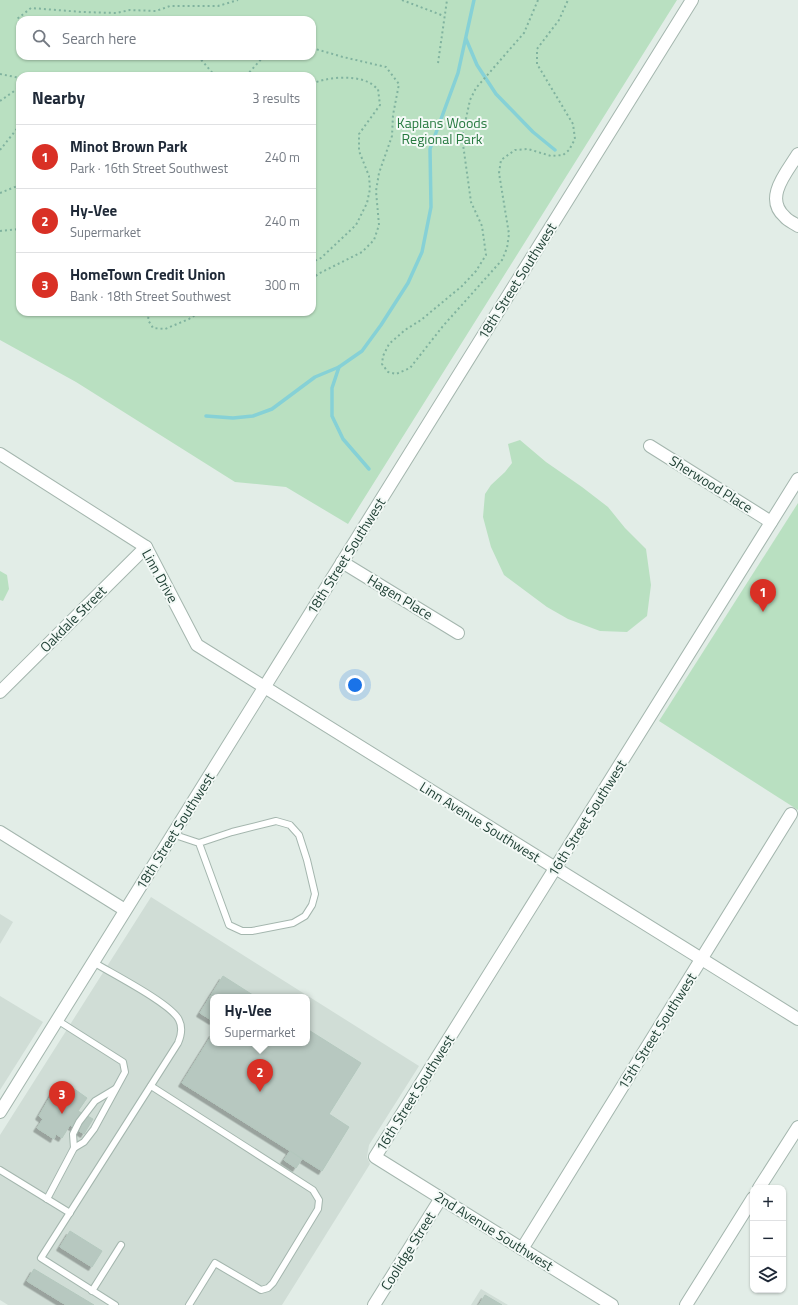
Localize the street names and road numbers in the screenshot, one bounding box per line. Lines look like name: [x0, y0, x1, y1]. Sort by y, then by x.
street label: 18th Street Southwest: [472, 218, 561, 343]
street label: Sherwood Place: [666, 450, 757, 518]
street label: 18th Street Southwest: [301, 493, 390, 618]
street label: Linn Drive: [137, 545, 184, 606]
street label: Hagen Place: [364, 569, 437, 624]
street label: Oakdale Street: [35, 581, 111, 657]
street label: 16th Street Southwest: [542, 755, 631, 880]
street label: 18th Street Southwest: [130, 768, 219, 893]
street label: Linn Avenue Southwest: [416, 776, 545, 867]
street label: 15th Street Southwest: [612, 968, 701, 1093]
street label: 16th Street Southwest: [370, 1030, 459, 1155]
street label: 2nd Avenue Southwest: [431, 1185, 558, 1276]
street label: Coolidge Street: [375, 1207, 440, 1294]

